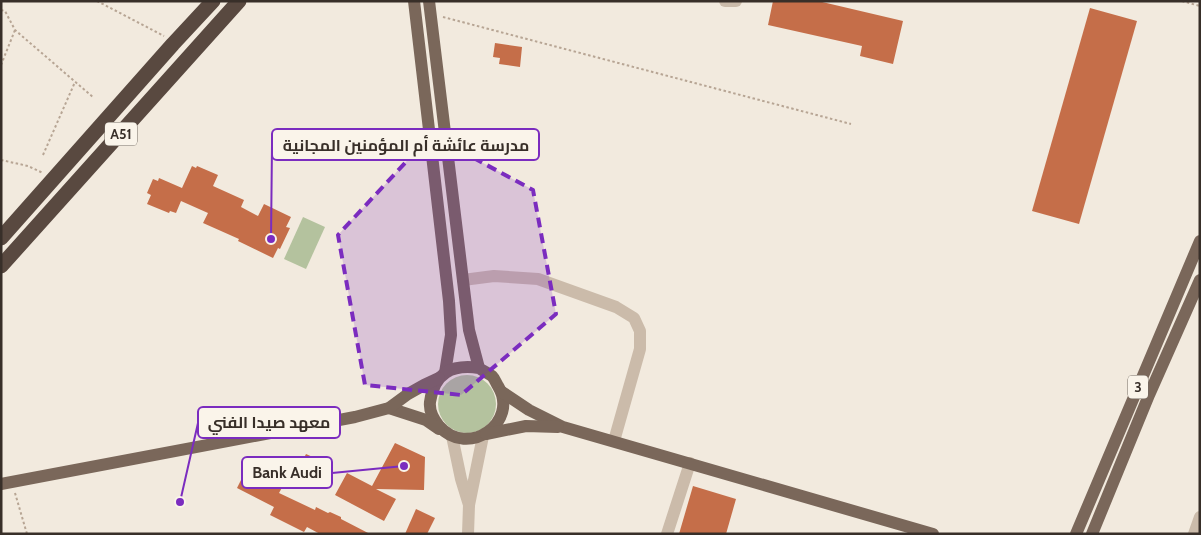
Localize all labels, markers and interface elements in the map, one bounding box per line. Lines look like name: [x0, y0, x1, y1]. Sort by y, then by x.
road number: A51: [105, 122, 137, 146]
callout: مدرسة عائشة أم المؤمنين المجانية: [272, 129, 539, 160]
text: مدرسة عائشة أم المؤمنين المجانية: [283, 135, 529, 157]
road number: 3: [1128, 376, 1148, 398]
callout: معهد صيدا الفني: [198, 407, 340, 438]
text: معهد صيدا الفني: [208, 413, 330, 435]
callout: Bank Audi: [242, 457, 332, 488]
text: Bank Audi: [252, 463, 322, 482]

